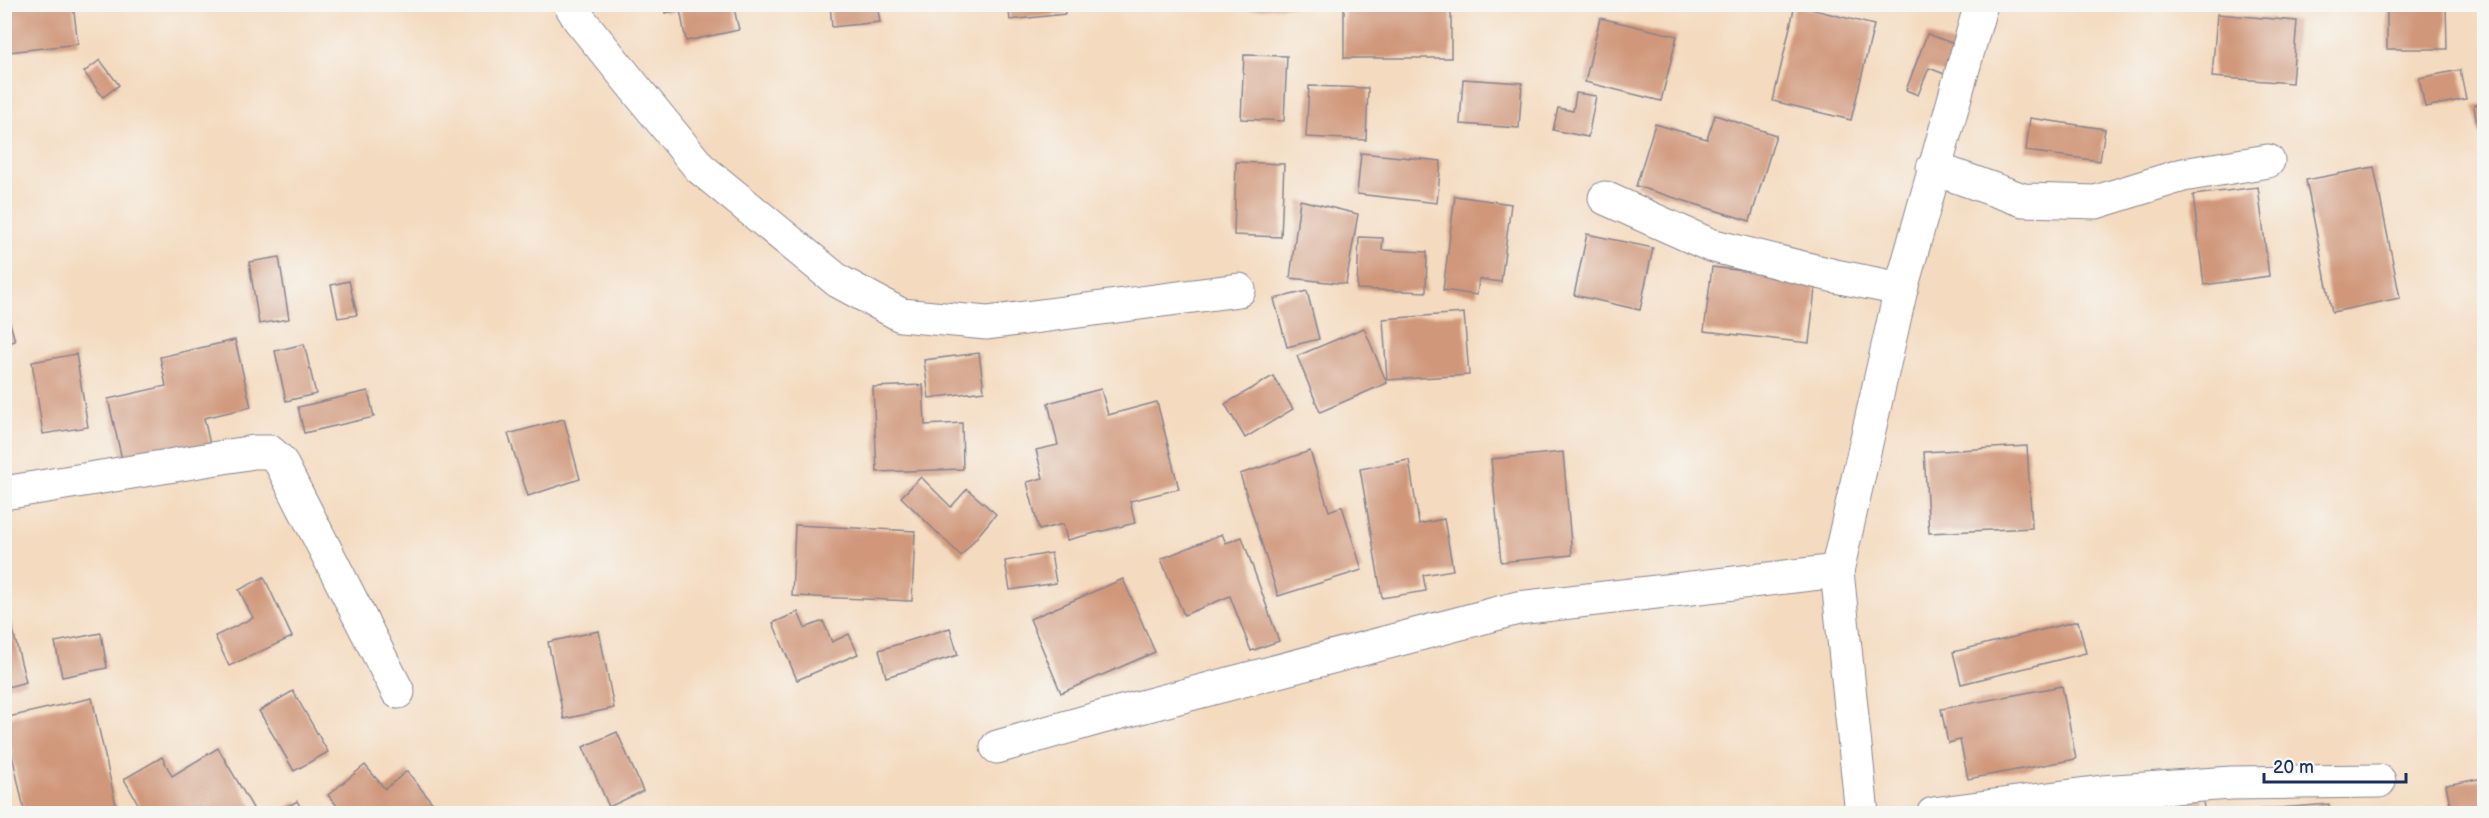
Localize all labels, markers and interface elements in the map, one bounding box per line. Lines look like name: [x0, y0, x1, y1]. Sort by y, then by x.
scale bar: [2264, 746, 2406, 784]
text: 20 m: [2273, 757, 2314, 778]

